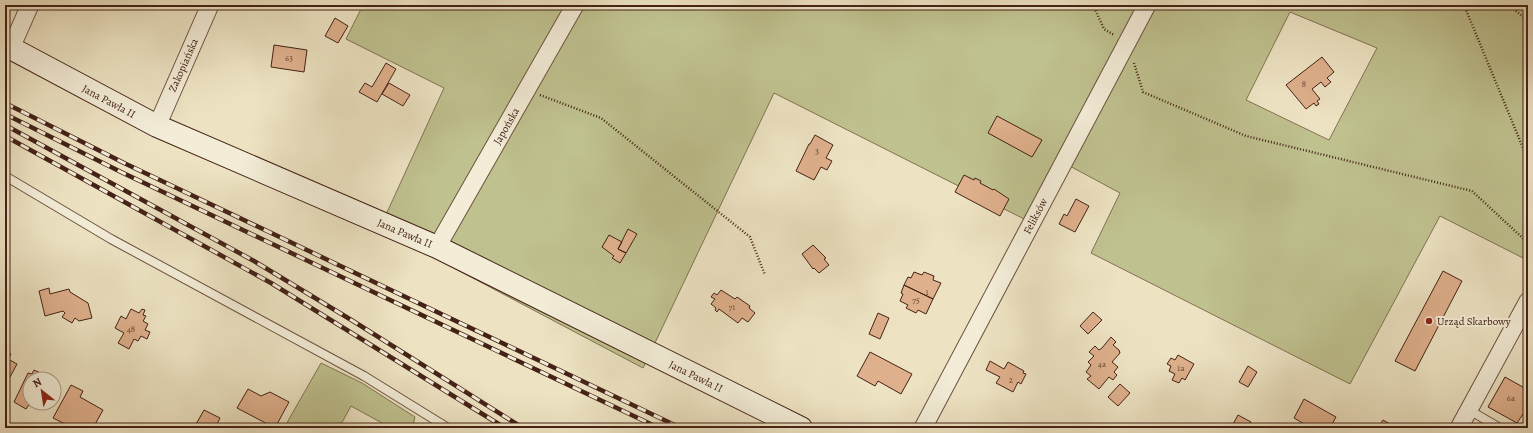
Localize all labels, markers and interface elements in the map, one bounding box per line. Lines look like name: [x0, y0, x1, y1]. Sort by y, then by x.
street label: Zakopiańska: [165, 35, 202, 94]
house number: 63: [285, 52, 293, 64]
house number: 8: [1302, 78, 1306, 90]
street label: Jana Pawła II: [79, 81, 138, 122]
street label: Japońska: [490, 104, 524, 148]
house number: 3: [815, 145, 819, 157]
street label: Feliksów: [1020, 195, 1051, 237]
street label: Jana Pawła II: [375, 215, 435, 252]
house number: 1: [925, 286, 929, 298]
house number: 75: [912, 294, 920, 306]
house number: 71: [729, 301, 735, 313]
place label: Urząd Skarbowy: [1437, 314, 1511, 329]
marker: Urząd Skarbowy: [1424, 316, 1434, 326]
house number: 48: [127, 323, 135, 335]
street label: Jana Pawła II: [666, 357, 725, 396]
house number: 4a: [1098, 358, 1107, 370]
house number: 1a: [1177, 362, 1185, 374]
north arrow: [22, 371, 62, 411]
text: N: [30, 374, 44, 391]
house number: 2: [1009, 374, 1014, 386]
house number: 6a: [1507, 392, 1516, 404]

